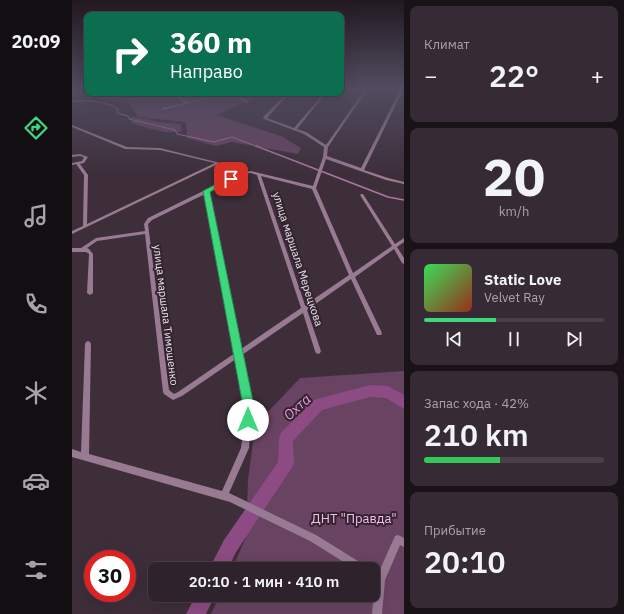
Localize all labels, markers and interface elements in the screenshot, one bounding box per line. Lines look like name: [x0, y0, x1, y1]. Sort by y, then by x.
text: 360 m: [170, 24, 252, 61]
icon: right: [104, 28, 156, 80]
text: 20:09: [11, 30, 61, 53]
text: Климат: [424, 36, 470, 53]
text: 22°: [489, 56, 539, 95]
text: Направо: [170, 60, 243, 83]
text: −: [424, 61, 437, 90]
text: +: [591, 61, 604, 90]
icon: directions: [22, 114, 50, 142]
text: 20: [483, 143, 545, 210]
pin: [214, 162, 248, 196]
icon: arrive: [220, 168, 242, 190]
street label: улица маршала Мерецкова: [270, 190, 326, 328]
icon: music: [22, 202, 50, 230]
text: km/h: [499, 203, 529, 220]
street label: улица маршала Тимошенко: [150, 244, 182, 386]
text: Static Love: [484, 270, 561, 289]
text: Velvet Ray: [484, 289, 545, 306]
icon: phone: [22, 290, 50, 318]
icon: previous: [443, 328, 465, 350]
icon: pause: [503, 328, 525, 350]
icon: next: [563, 328, 585, 350]
icon: climate: [22, 379, 50, 407]
water label: Охта: [280, 390, 314, 424]
text: Запас хода · 42%: [424, 395, 529, 412]
position arrow: [227, 399, 269, 441]
text: 210 km: [424, 415, 529, 454]
icon: car: [22, 467, 50, 495]
park label: ДНТ "Правда": [311, 510, 397, 527]
text: Прибытие: [424, 522, 486, 539]
text: 20:10: [424, 542, 506, 581]
speed limit sign: 30: [84, 550, 136, 602]
icon: filters: [22, 556, 50, 584]
text: 20:10 · 1 мин · 410 m: [189, 572, 339, 591]

